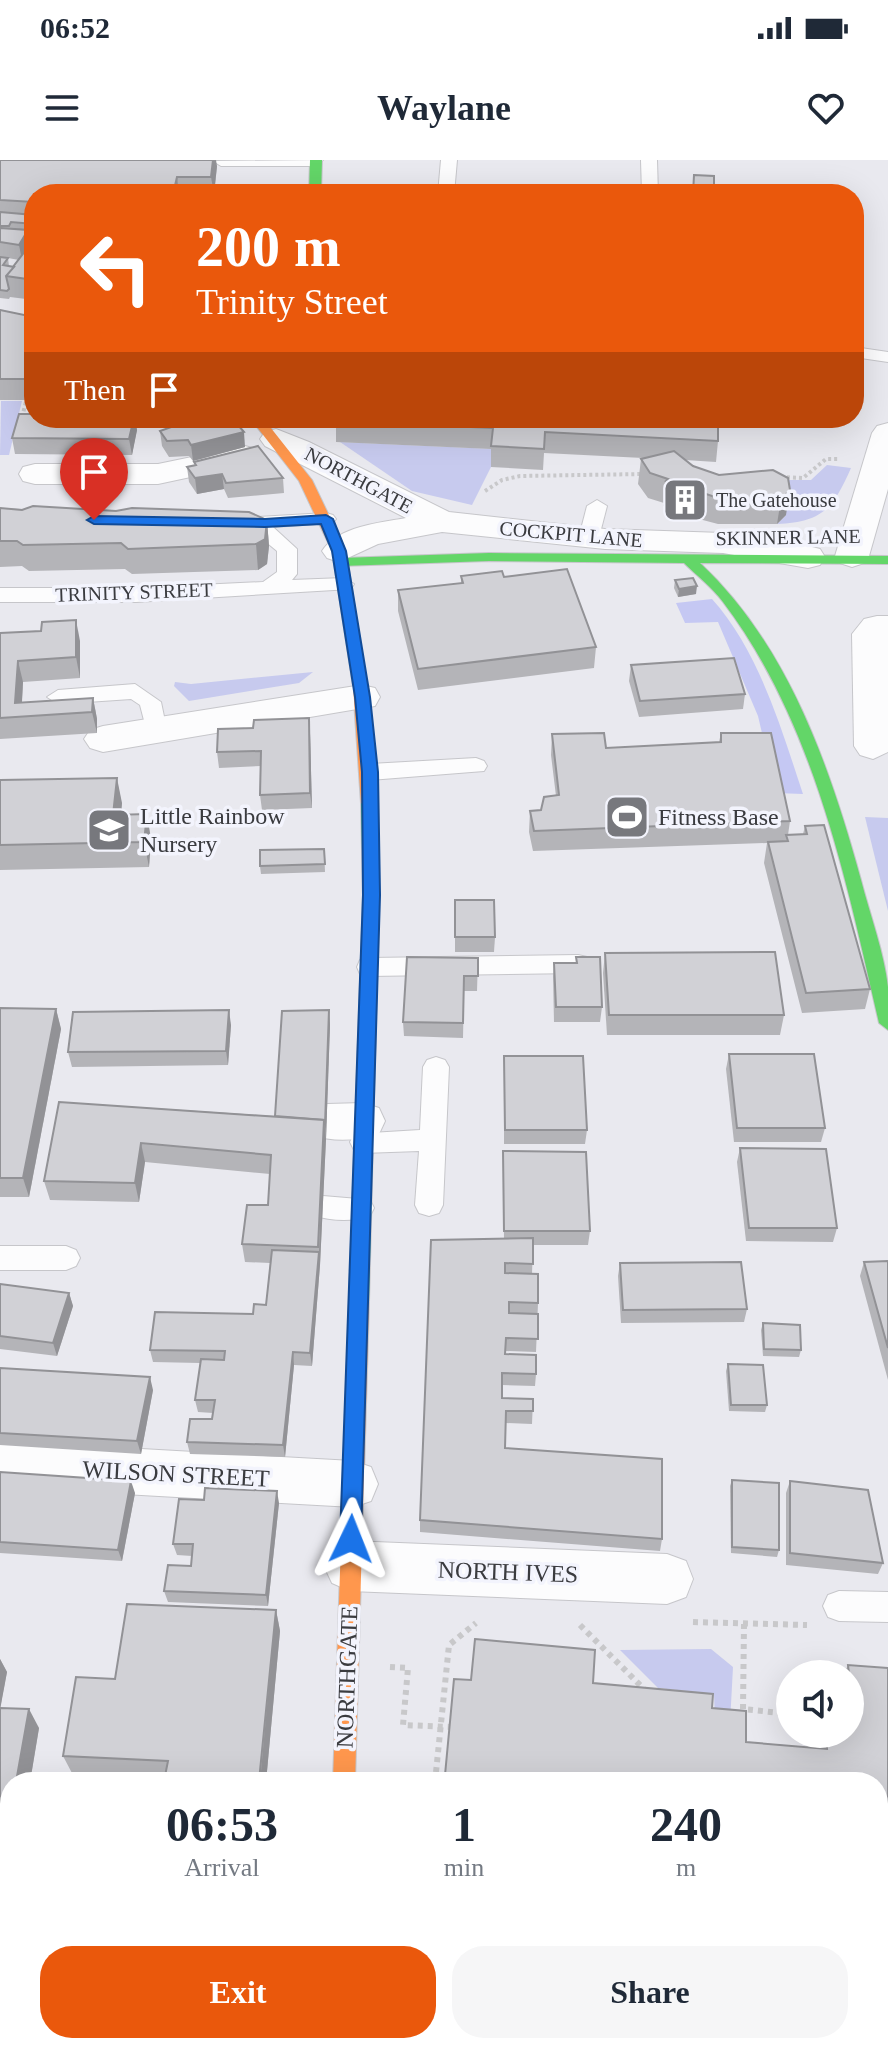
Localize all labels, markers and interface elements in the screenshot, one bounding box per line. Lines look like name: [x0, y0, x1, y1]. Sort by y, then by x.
text: 06:52: [40, 11, 110, 44]
icon: menu: [40, 86, 84, 130]
icon: heart: [804, 86, 848, 130]
text: Waylane: [377, 88, 511, 128]
icon: left: [64, 216, 168, 320]
text: 200 m: [196, 216, 341, 278]
text: Trinity Street: [196, 282, 388, 322]
icon: arrive: [142, 368, 186, 412]
text: Then: [64, 373, 126, 406]
pin: [60, 438, 128, 520]
street label: NORTHGATE: [301, 442, 417, 518]
icon: arrive: [72, 450, 116, 494]
building icon: The Gatehouse: [661, 476, 709, 524]
place label: The Gatehouse: [716, 489, 837, 511]
street label: COCKPIT LANE: [499, 517, 643, 551]
street label: SKINNER LANE: [715, 525, 861, 549]
street label: TRINITY STREET: [55, 578, 213, 606]
sports icon: Fitness Base: [603, 793, 651, 841]
place label: Little Rainbow Nursery: [140, 803, 285, 857]
place label: Fitness Base: [658, 804, 779, 830]
school or university icon: Little Rainbow Nursery: [85, 806, 133, 854]
street label: WILSON STREET: [82, 1456, 271, 1492]
position arrow: [309, 1497, 393, 1581]
street label: NORTH IVES: [437, 1557, 579, 1587]
street label: NORTHGATE: [332, 1605, 362, 1749]
map controls: [776, 1660, 864, 1748]
button: sound: [776, 1660, 864, 1748]
text: 06:53: [166, 1798, 278, 1851]
text: 1: [452, 1798, 476, 1851]
text: 240: [650, 1798, 722, 1851]
text: Arrival: [184, 1853, 259, 1882]
text: min: [444, 1853, 484, 1882]
text: m: [676, 1853, 696, 1882]
button: Exit: [40, 1946, 436, 2038]
button: Share: [452, 1946, 848, 2038]

